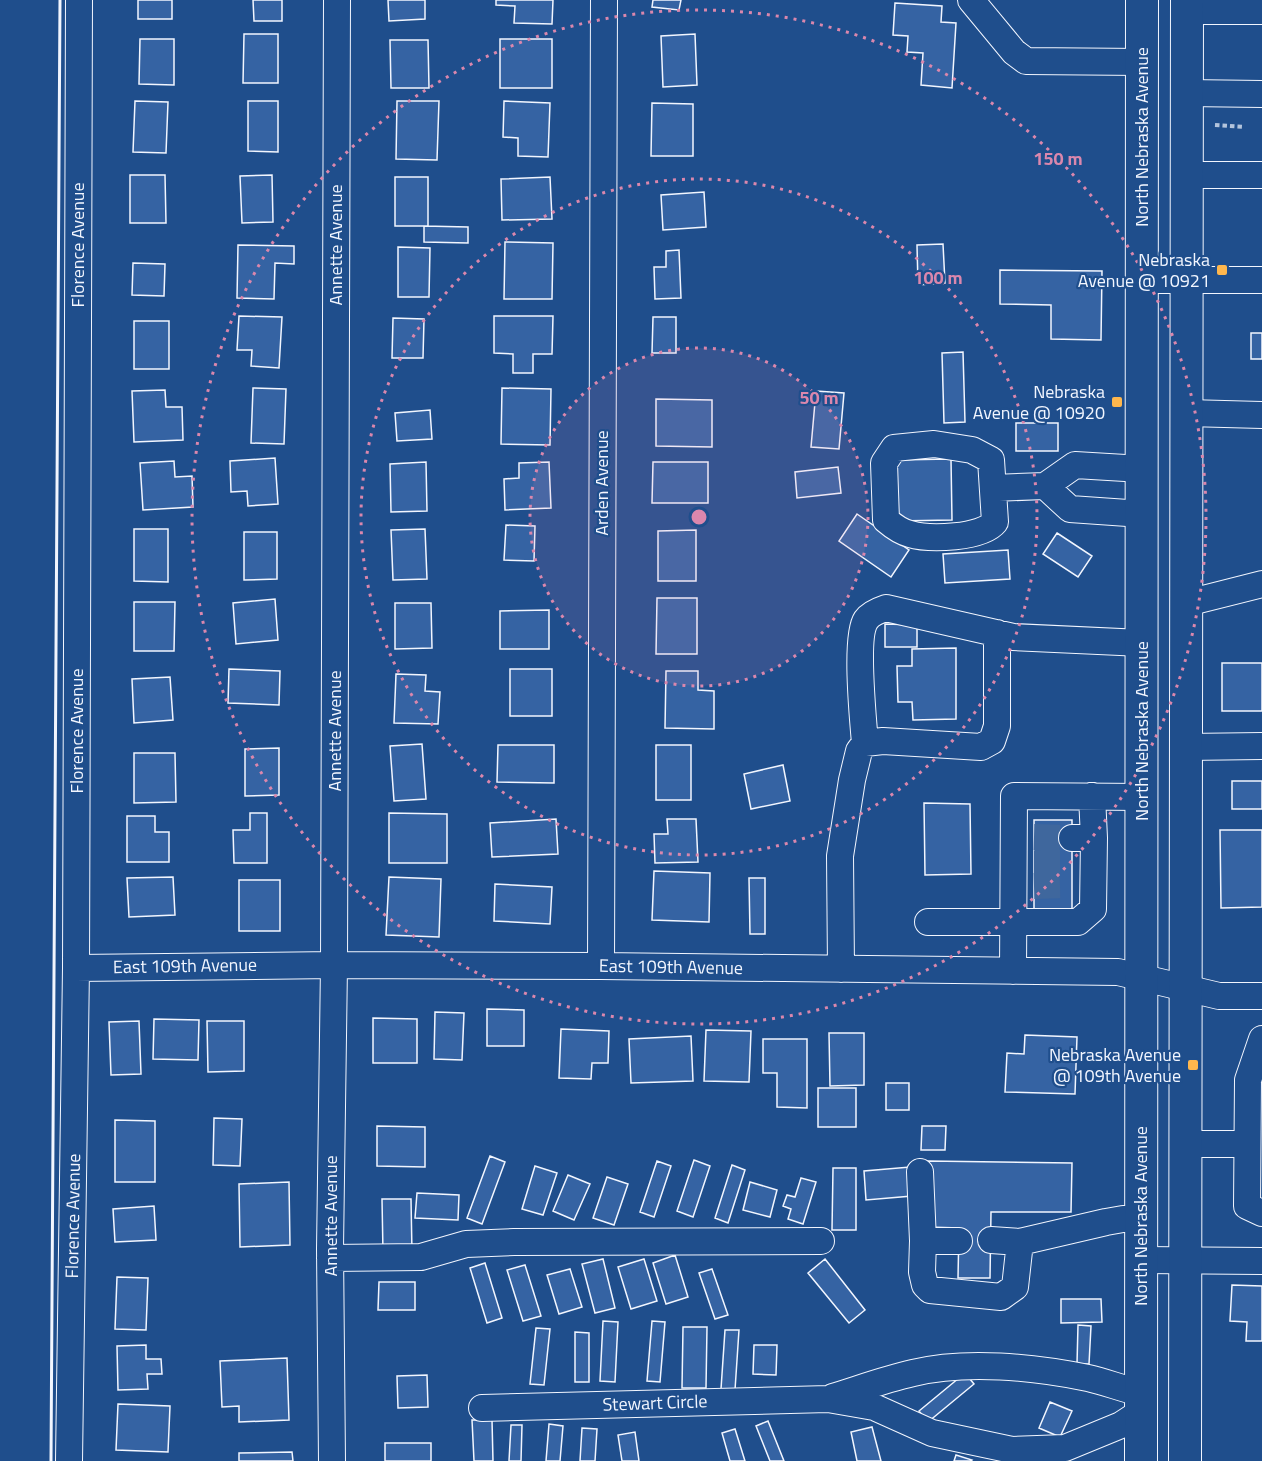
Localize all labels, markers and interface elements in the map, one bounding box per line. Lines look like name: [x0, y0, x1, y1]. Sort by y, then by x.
street label: North Nebraska Avenue: [1128, 47, 1155, 227]
text: 150 m: [1033, 145, 1083, 172]
street label: Florence Avenue: [64, 182, 91, 308]
street label: Annette Avenue: [322, 184, 349, 306]
place label: Nebraska Avenue @ 10921: [1078, 246, 1210, 294]
marker: Nebraska Avenue @ 10921: [1215, 263, 1229, 277]
text: 100 m: [913, 264, 963, 291]
place label: Nebraska Avenue @ 10920: [973, 378, 1105, 426]
text: 50 m: [799, 384, 839, 411]
marker: Nebraska Avenue @ 10920: [1110, 395, 1124, 409]
street label: Arden Avenue: [588, 430, 615, 536]
centre of rings: [689, 507, 709, 527]
street label: North Nebraska Avenue: [1128, 641, 1155, 821]
street label: Florence Avenue: [63, 668, 90, 794]
street label: Annette Avenue: [321, 670, 348, 792]
street label: East 109th Avenue: [113, 951, 257, 980]
street label: East 109th Avenue: [599, 952, 743, 981]
place label: Nebraska Avenue @ 109th Avenue: [1049, 1041, 1181, 1089]
marker: Nebraska Avenue @ 109th Avenue: [1186, 1058, 1200, 1072]
street label: North Nebraska Avenue: [1127, 1126, 1154, 1306]
street label: Florence Avenue: [58, 1153, 87, 1279]
street label: Annette Avenue: [317, 1155, 344, 1277]
street label: Stewart Circle: [602, 1387, 708, 1418]

